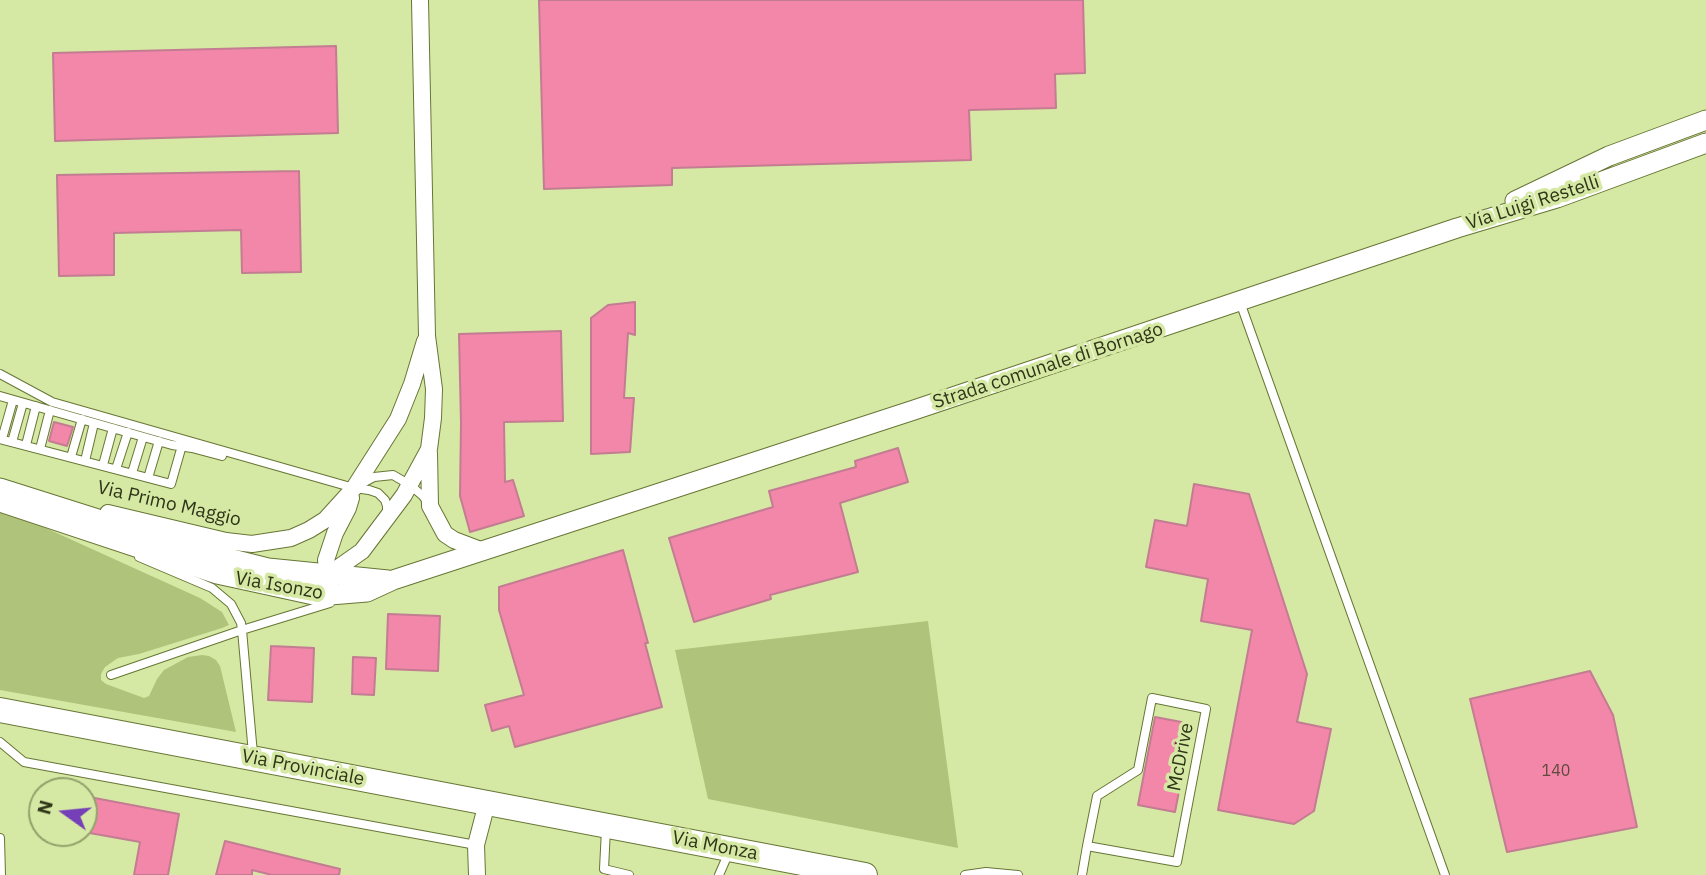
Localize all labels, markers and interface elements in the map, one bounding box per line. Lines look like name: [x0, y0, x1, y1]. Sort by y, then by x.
street label: Via Luigi Restelli: [1464, 171, 1602, 235]
street label: Strada comunale di Bornago: [930, 318, 1166, 414]
street label: Via Primo Maggio: [95, 476, 243, 532]
street label: Via Isonzo: [233, 567, 325, 605]
street label: McDrive: [1163, 721, 1199, 793]
street label: Via Provinciale: [240, 745, 366, 791]
house number: 140: [1542, 761, 1570, 781]
north arrow: [28, 777, 98, 847]
text: N: [31, 797, 58, 817]
street label: Via Monza: [670, 827, 760, 865]

